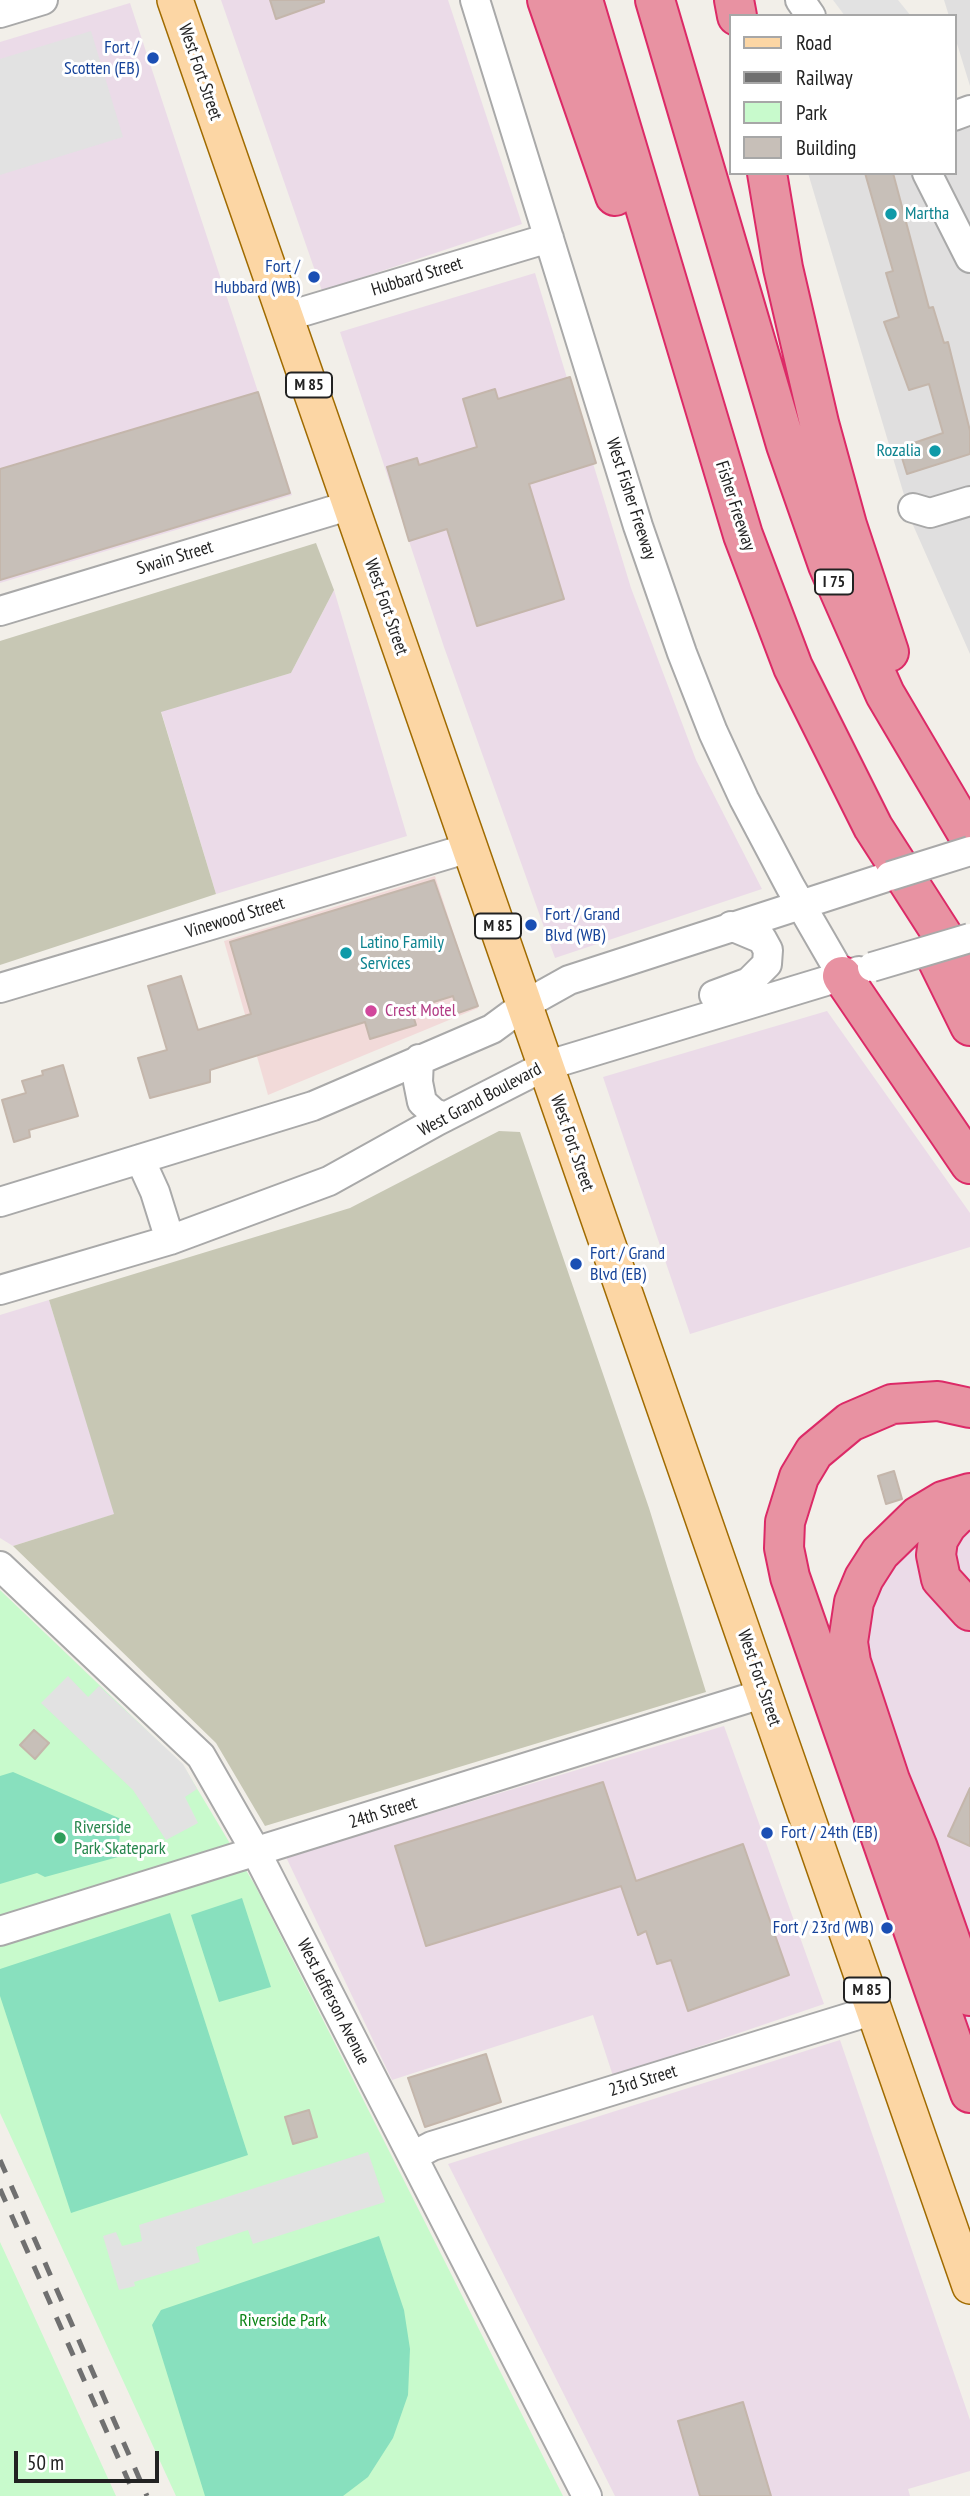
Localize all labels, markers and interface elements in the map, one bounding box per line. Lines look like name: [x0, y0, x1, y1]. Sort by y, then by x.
legend: [729, 14, 956, 175]
street label: West Fort Street: [173, 21, 227, 123]
text: Road: [796, 29, 832, 56]
place label: Fort / Scotten (EB): [64, 37, 139, 80]
marker: Fort / Scotten (EB): [145, 50, 161, 66]
text: Railway: [796, 64, 853, 91]
text: Park: [796, 99, 827, 126]
text: Building: [796, 134, 856, 161]
place label: Martha: [905, 203, 949, 225]
marker: Martha: [883, 206, 899, 222]
street label: Hubbard Street: [369, 253, 465, 301]
place label: Fort / Hubbard (WB): [214, 256, 300, 298]
marker: Fort / Hubbard (WB): [306, 269, 322, 285]
road number: M 85: [286, 372, 332, 398]
street label: West Fisher Freeway: [601, 435, 661, 563]
place label: Rozalia: [877, 440, 921, 462]
marker: Rozalia: [927, 443, 943, 459]
street label: Fisher Freeway: [710, 458, 760, 554]
street label: Swain Street: [134, 536, 216, 580]
street label: West Fort Street: [359, 556, 413, 658]
road number: I 75: [815, 569, 853, 594]
street label: Vinewood Street: [183, 893, 287, 943]
place label: Fort / Grand Blvd (WB): [545, 904, 620, 946]
road number: M 85: [475, 914, 521, 938]
marker: Fort / Grand Blvd (WB): [523, 917, 539, 933]
place label: Latino Family Services: [360, 932, 444, 974]
marker: Latino Family Services: [338, 945, 354, 961]
place label: Crest Motel: [385, 1000, 456, 1022]
marker: Crest Motel: [363, 1003, 379, 1019]
street label: West Grand Boulevard: [415, 1058, 545, 1142]
street label: West Fort Street: [545, 1092, 599, 1194]
place label: Fort / Grand Blvd (EB): [590, 1243, 665, 1286]
marker: Fort / Grand Blvd (EB): [568, 1256, 584, 1272]
street label: West Fort Street: [732, 1627, 786, 1729]
street label: 24th Street: [346, 1792, 420, 1834]
place label: Riverside Park Skatepark: [74, 1817, 166, 1860]
place label: Fort / 24th (EB): [781, 1822, 877, 1844]
marker: Fort / 24th (EB): [759, 1825, 775, 1841]
marker: Riverside Park Skatepark: [52, 1830, 68, 1846]
place label: Fort / 23rd (WB): [773, 1917, 873, 1939]
marker: Fort / 23rd (WB): [879, 1920, 895, 1936]
street label: West Jefferson Avenue: [292, 1936, 374, 2068]
road number: M 85: [844, 1978, 890, 2002]
street label: 23rd Street: [606, 2060, 680, 2102]
park label: Riverside Park: [239, 2310, 327, 2332]
scale bar: [18, 2436, 163, 2480]
text: 50 m: [27, 2449, 64, 2476]

